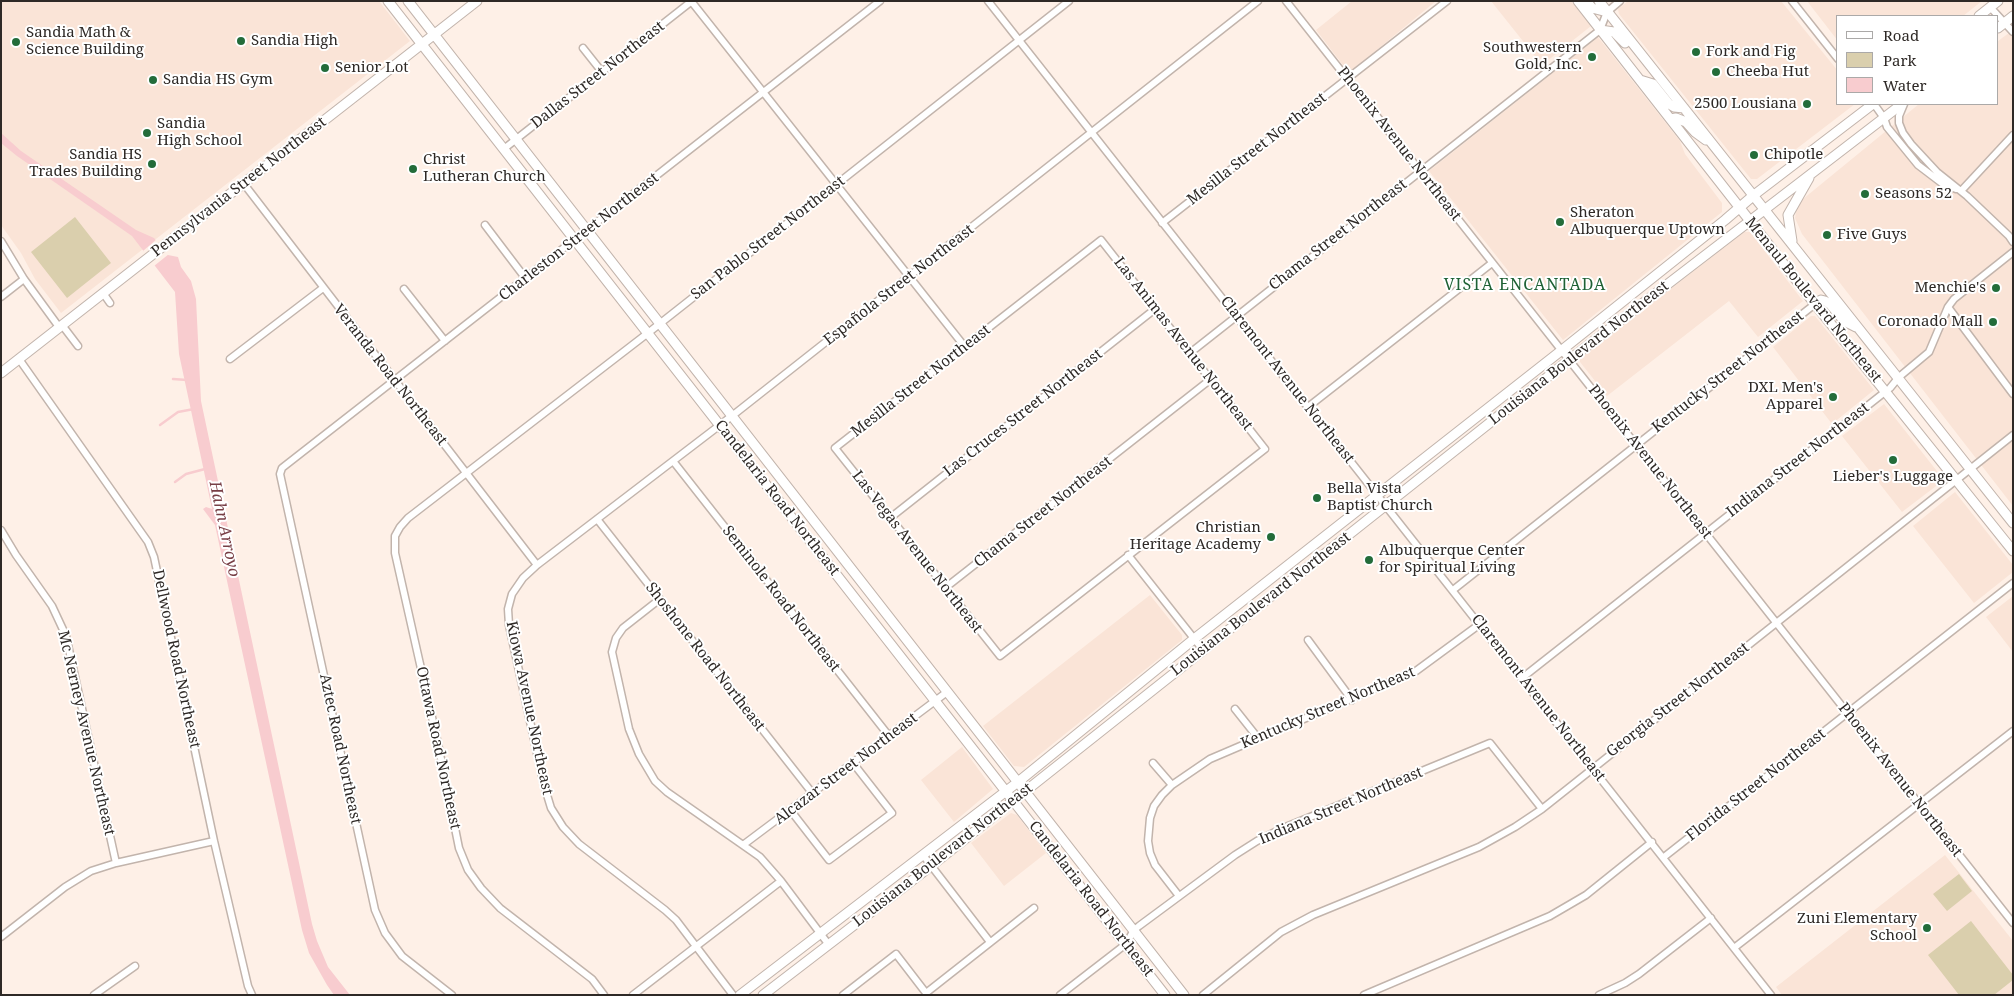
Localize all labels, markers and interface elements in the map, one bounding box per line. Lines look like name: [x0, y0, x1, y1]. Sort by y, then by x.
legend: [1836, 15, 1999, 105]
street label: Dallas Street Northeast: [528, 17, 668, 133]
place label: Sandia Math & Science Building: [26, 24, 144, 59]
text: Road: [1883, 25, 1919, 45]
place label: Sandia High: [251, 32, 338, 50]
marker: Sandia High: [235, 35, 247, 47]
marker: Sandia Math & Science Building: [10, 36, 22, 48]
place label: Southwestern Gold, Inc.: [1483, 39, 1582, 74]
place label: Fork and Fig: [1706, 43, 1796, 61]
marker: Fork and Fig: [1690, 46, 1702, 58]
text: Park: [1883, 50, 1916, 70]
marker: Southwestern Gold, Inc.: [1586, 51, 1598, 63]
place label: Senior Lot: [335, 59, 409, 77]
marker: Senior Lot: [319, 62, 331, 74]
street label: Phoenix Avenue Northeast: [1333, 63, 1465, 225]
place label: Cheeba Hut: [1726, 63, 1809, 81]
marker: Cheeba Hut: [1710, 66, 1722, 78]
place label: Sandia HS Gym: [163, 71, 273, 89]
marker: Sandia HS Gym: [147, 74, 159, 86]
text: Water: [1883, 75, 1926, 95]
street label: Mesilla Street Northeast: [1184, 89, 1330, 209]
place label: 2500 Lousiana: [1694, 95, 1797, 113]
marker: 2500 Lousiana: [1801, 98, 1813, 110]
street label: Pennsylvania Street Northeast: [148, 113, 330, 261]
place label: Sandia High School: [157, 115, 242, 150]
marker: Sandia High School: [141, 127, 153, 139]
place label: Sandia HS Trades Building: [29, 146, 142, 181]
place label: Chipotle: [1764, 146, 1823, 164]
marker: Chipotle: [1748, 149, 1760, 161]
place label: Christ Lutheran Church: [423, 151, 546, 186]
marker: Sandia HS Trades Building: [146, 158, 158, 170]
marker: Christ Lutheran Church: [407, 163, 419, 175]
street label: Charleston Street Northeast: [496, 169, 662, 305]
street label: San Pablo Street Northeast: [687, 172, 849, 304]
street label: Chama Street Northeast: [1266, 176, 1410, 294]
place label: Seasons 52: [1875, 185, 1952, 203]
marker: Seasons 52: [1859, 188, 1871, 200]
place label: Sheraton Albuquerque Uptown: [1570, 204, 1725, 239]
street label: Menaul Boulevard Northeast: [1741, 214, 1885, 386]
marker: Sheraton Albuquerque Uptown: [1554, 216, 1566, 228]
street label: Española Street Northeast: [820, 221, 978, 349]
place label: Five Guys: [1837, 226, 1907, 244]
marker: Five Guys: [1821, 229, 1833, 241]
street label: Las Animas Avenue Northeast: [1110, 254, 1256, 434]
district label: VISTA ENCANTADA: [1442, 275, 1608, 295]
street label: Louisiana Boulevard Northeast: [1486, 277, 1672, 429]
place label: Menchie's: [1914, 279, 1986, 297]
marker: Menchie's: [1990, 282, 2002, 294]
street label: Claremont Avenue Northeast: [1216, 293, 1358, 467]
street label: Veranda Road Northeast: [329, 301, 451, 449]
street label: Kentucky Street Northeast: [1649, 307, 1807, 437]
place label: Coronado Mall: [1878, 313, 1983, 331]
marker: Coronado Mall: [1987, 316, 1999, 328]
street label: Mesilla Street Northeast: [848, 321, 994, 441]
street label: Las Cruces Street Northeast: [940, 345, 1106, 481]
place label: DXL Men's Apparel: [1748, 379, 1823, 414]
street label: Phoenix Avenue Northeast: [1584, 381, 1716, 543]
marker: DXL Men's Apparel: [1827, 391, 1839, 403]
street label: Indiana Street Northeast: [1723, 399, 1873, 521]
street label: Candelaria Road Northeast: [711, 417, 843, 579]
street label: Chama Street Northeast: [971, 453, 1115, 571]
marker: Lieber's Luggage: [1887, 454, 1899, 466]
street label: Las Vegas Avenue Northeast: [848, 467, 986, 637]
place label: Lieber's Luggage: [1833, 468, 1953, 486]
water label: Hahn Arroyo: [204, 479, 244, 579]
place label: Bella Vista Baptist Church: [1327, 480, 1433, 515]
marker: Bella Vista Baptist Church: [1311, 492, 1323, 504]
place label: Christian Heritage Academy: [1130, 519, 1261, 554]
street label: Seminole Road Northeast: [718, 522, 844, 676]
street label: Louisiana Boulevard Northeast: [1168, 528, 1354, 680]
marker: Christian Heritage Academy: [1265, 531, 1277, 543]
place label: Albuquerque Center for Spiritual Living: [1379, 542, 1525, 577]
marker: Albuquerque Center for Spiritual Living: [1363, 554, 1375, 566]
street label: Dellwood Road Northeast: [148, 568, 204, 750]
street label: Shoshone Road Northeast: [641, 579, 769, 735]
street label: Claremont Avenue Northeast: [1467, 611, 1609, 785]
street label: Kiowa Avenue Northeast: [502, 619, 556, 797]
street label: Mc Nerney Avenue Northeast: [54, 629, 118, 837]
street label: Georgia Street Northeast: [1603, 639, 1753, 761]
street label: Kentucky Street Northeast: [1238, 663, 1418, 753]
street label: Ottawa Road Northeast: [412, 665, 464, 831]
street label: Aztec Road Northeast: [315, 672, 365, 826]
street label: Phoenix Avenue Northeast: [1834, 699, 1966, 861]
street label: Alcazar Street Northeast: [771, 709, 921, 829]
street label: Florida Street Northeast: [1683, 725, 1829, 845]
street label: Indiana Street Northeast: [1257, 763, 1425, 849]
street label: Louisiana Boulevard Northeast: [850, 779, 1036, 931]
street label: Candelaria Road Northeast: [1025, 818, 1157, 980]
place label: Zuni Elementary School: [1797, 910, 1917, 945]
marker: Zuni Elementary School: [1921, 922, 1933, 934]

